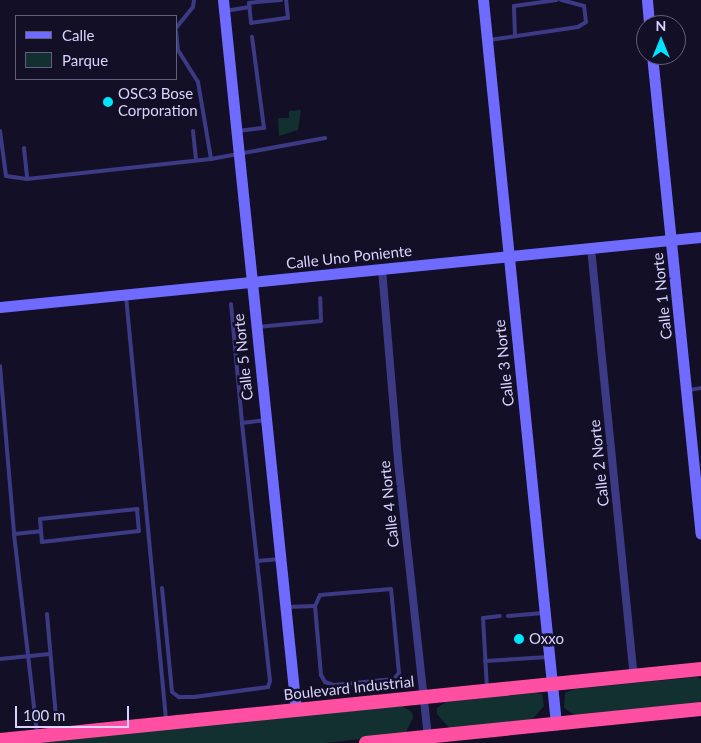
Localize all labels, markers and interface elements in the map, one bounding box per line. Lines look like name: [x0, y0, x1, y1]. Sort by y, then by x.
legend: [15, 15, 178, 80]
north arrow: [636, 15, 686, 65]
text: N: [656, 17, 666, 34]
text: Calle: [62, 26, 94, 44]
text: Parque: [62, 51, 108, 69]
place label: OSC3 Bose Corporation: [118, 84, 198, 119]
marker: OSC3 Bose Corporation: [102, 96, 114, 108]
street label: Calle Uno Poniente: [285, 241, 413, 273]
street label: Calle 1 Norte: [648, 252, 676, 340]
street label: Calle 5 Norte: [229, 313, 257, 401]
street label: Calle 3 Norte: [490, 319, 518, 407]
street label: Calle 2 Norte: [585, 419, 613, 507]
street label: Calle 4 Norte: [375, 460, 403, 548]
place label: Oxxo: [529, 630, 564, 648]
marker: Oxxo: [513, 633, 525, 645]
street label: Boulevard Industrial: [283, 672, 415, 704]
scale bar: [18, 696, 131, 728]
text: 100 m: [23, 706, 65, 724]

